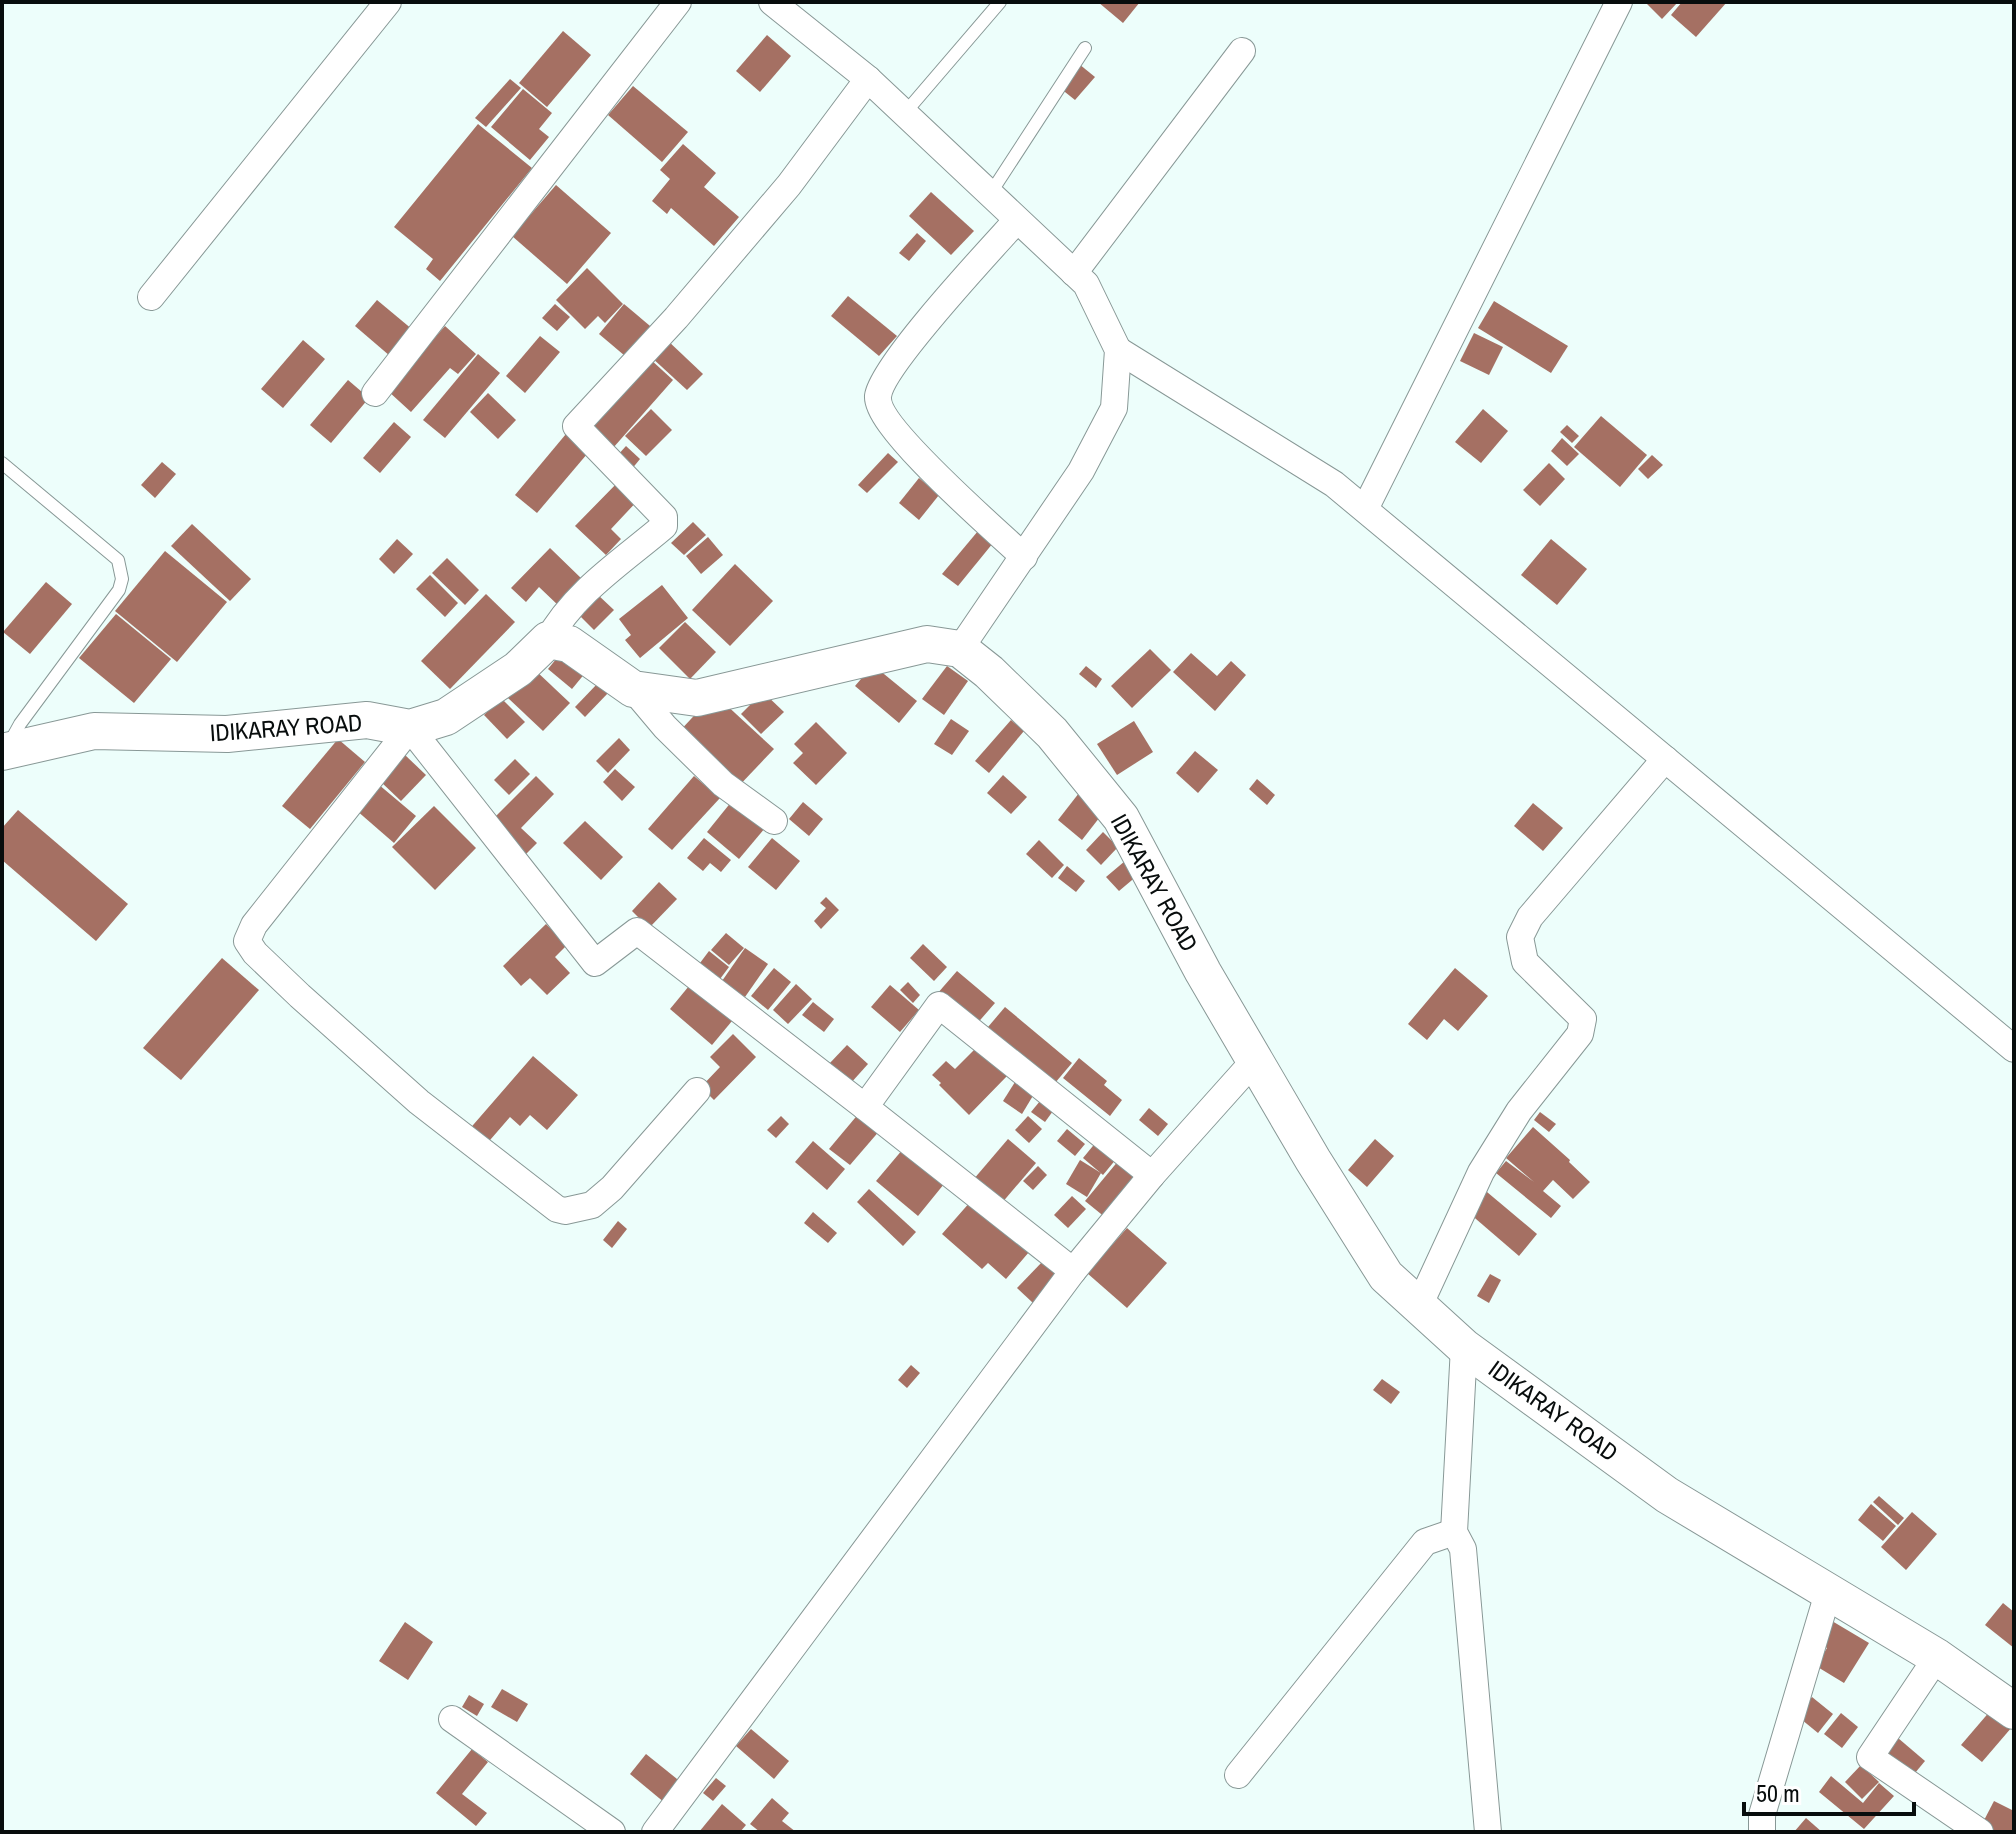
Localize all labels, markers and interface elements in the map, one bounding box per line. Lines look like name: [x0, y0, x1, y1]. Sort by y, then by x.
street label: IDIKARAY ROAD: [209, 706, 363, 748]
street label: IDIKARAY ROAD: [1104, 808, 1206, 957]
street label: IDIKARAY ROAD: [1483, 1352, 1625, 1468]
scale bar: [1744, 1766, 1914, 1816]
text: 50 m: [1756, 1777, 1800, 1809]

